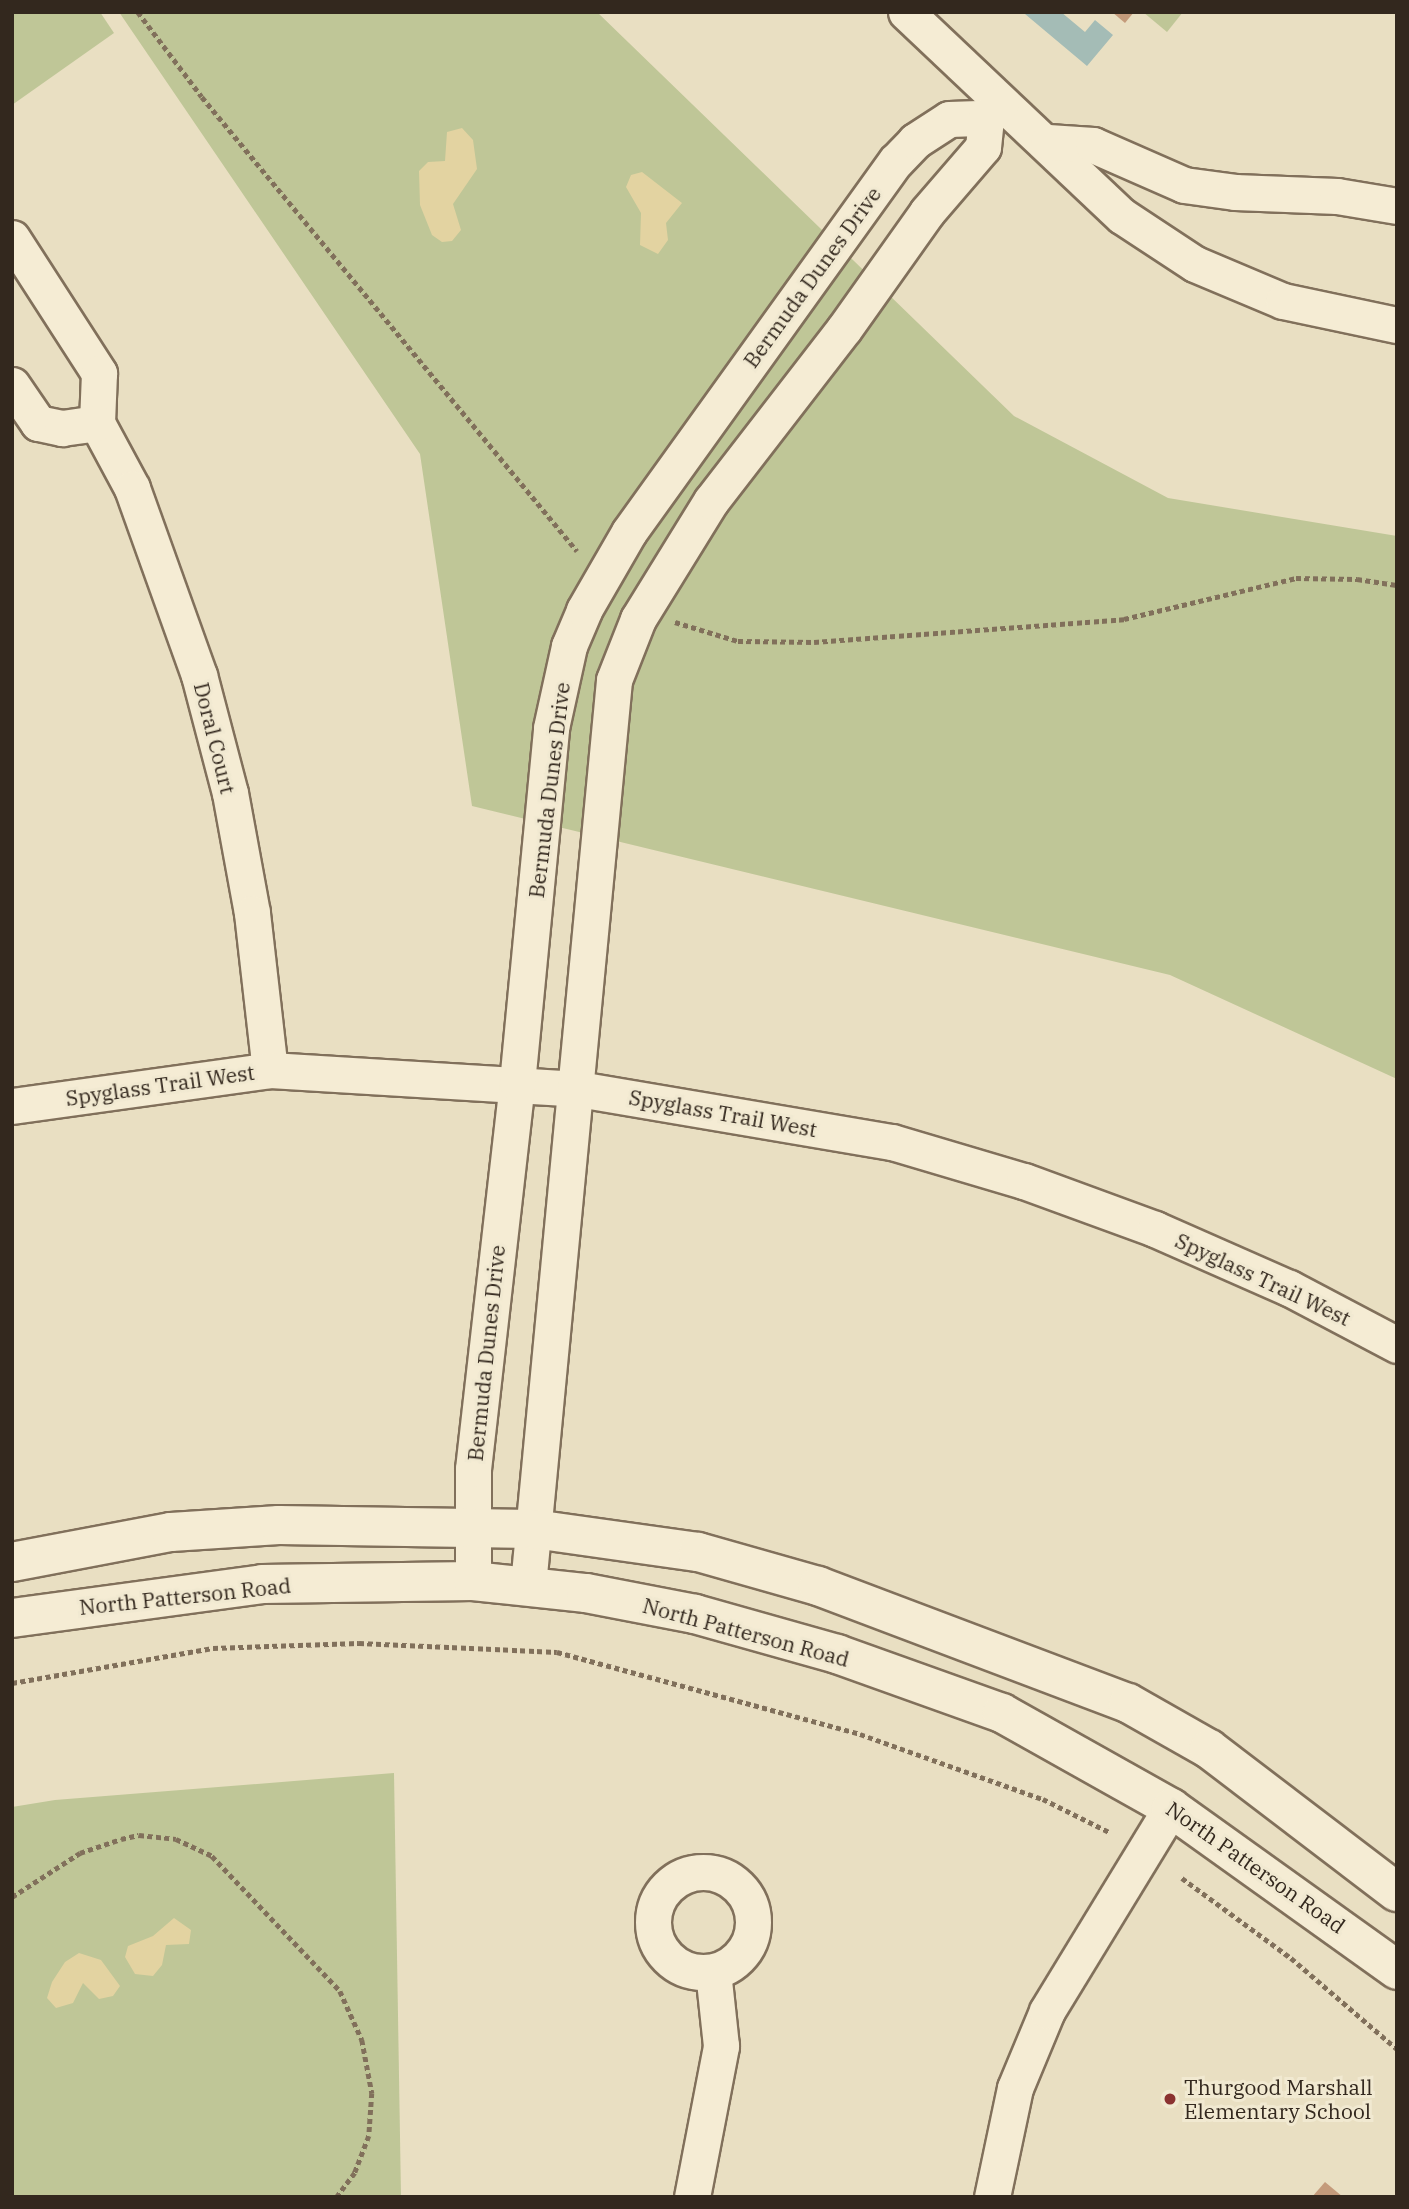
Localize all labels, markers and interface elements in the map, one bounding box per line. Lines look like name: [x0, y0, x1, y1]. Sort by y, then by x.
street label: Bermuda Dunes Drive: [738, 182, 886, 372]
street label: Doral Court: [189, 680, 241, 796]
street label: Bermuda Dunes Drive: [523, 681, 575, 899]
street label: Spyglass Trail West: [64, 1059, 256, 1111]
street label: Spyglass Trail West: [627, 1084, 819, 1142]
street label: Spyglass Trail West: [1171, 1227, 1355, 1331]
street label: Bermuda Dunes Drive: [462, 1244, 510, 1462]
street label: North Patterson Road: [78, 1572, 292, 1620]
street label: North Patterson Road: [640, 1592, 852, 1672]
street label: North Patterson Road: [1162, 1796, 1350, 1938]
place label: Thurgood Marshall Elementary School: [1184, 2074, 1373, 2124]
marker: Thurgood Marshall Elementary School: [1162, 2091, 1178, 2107]

